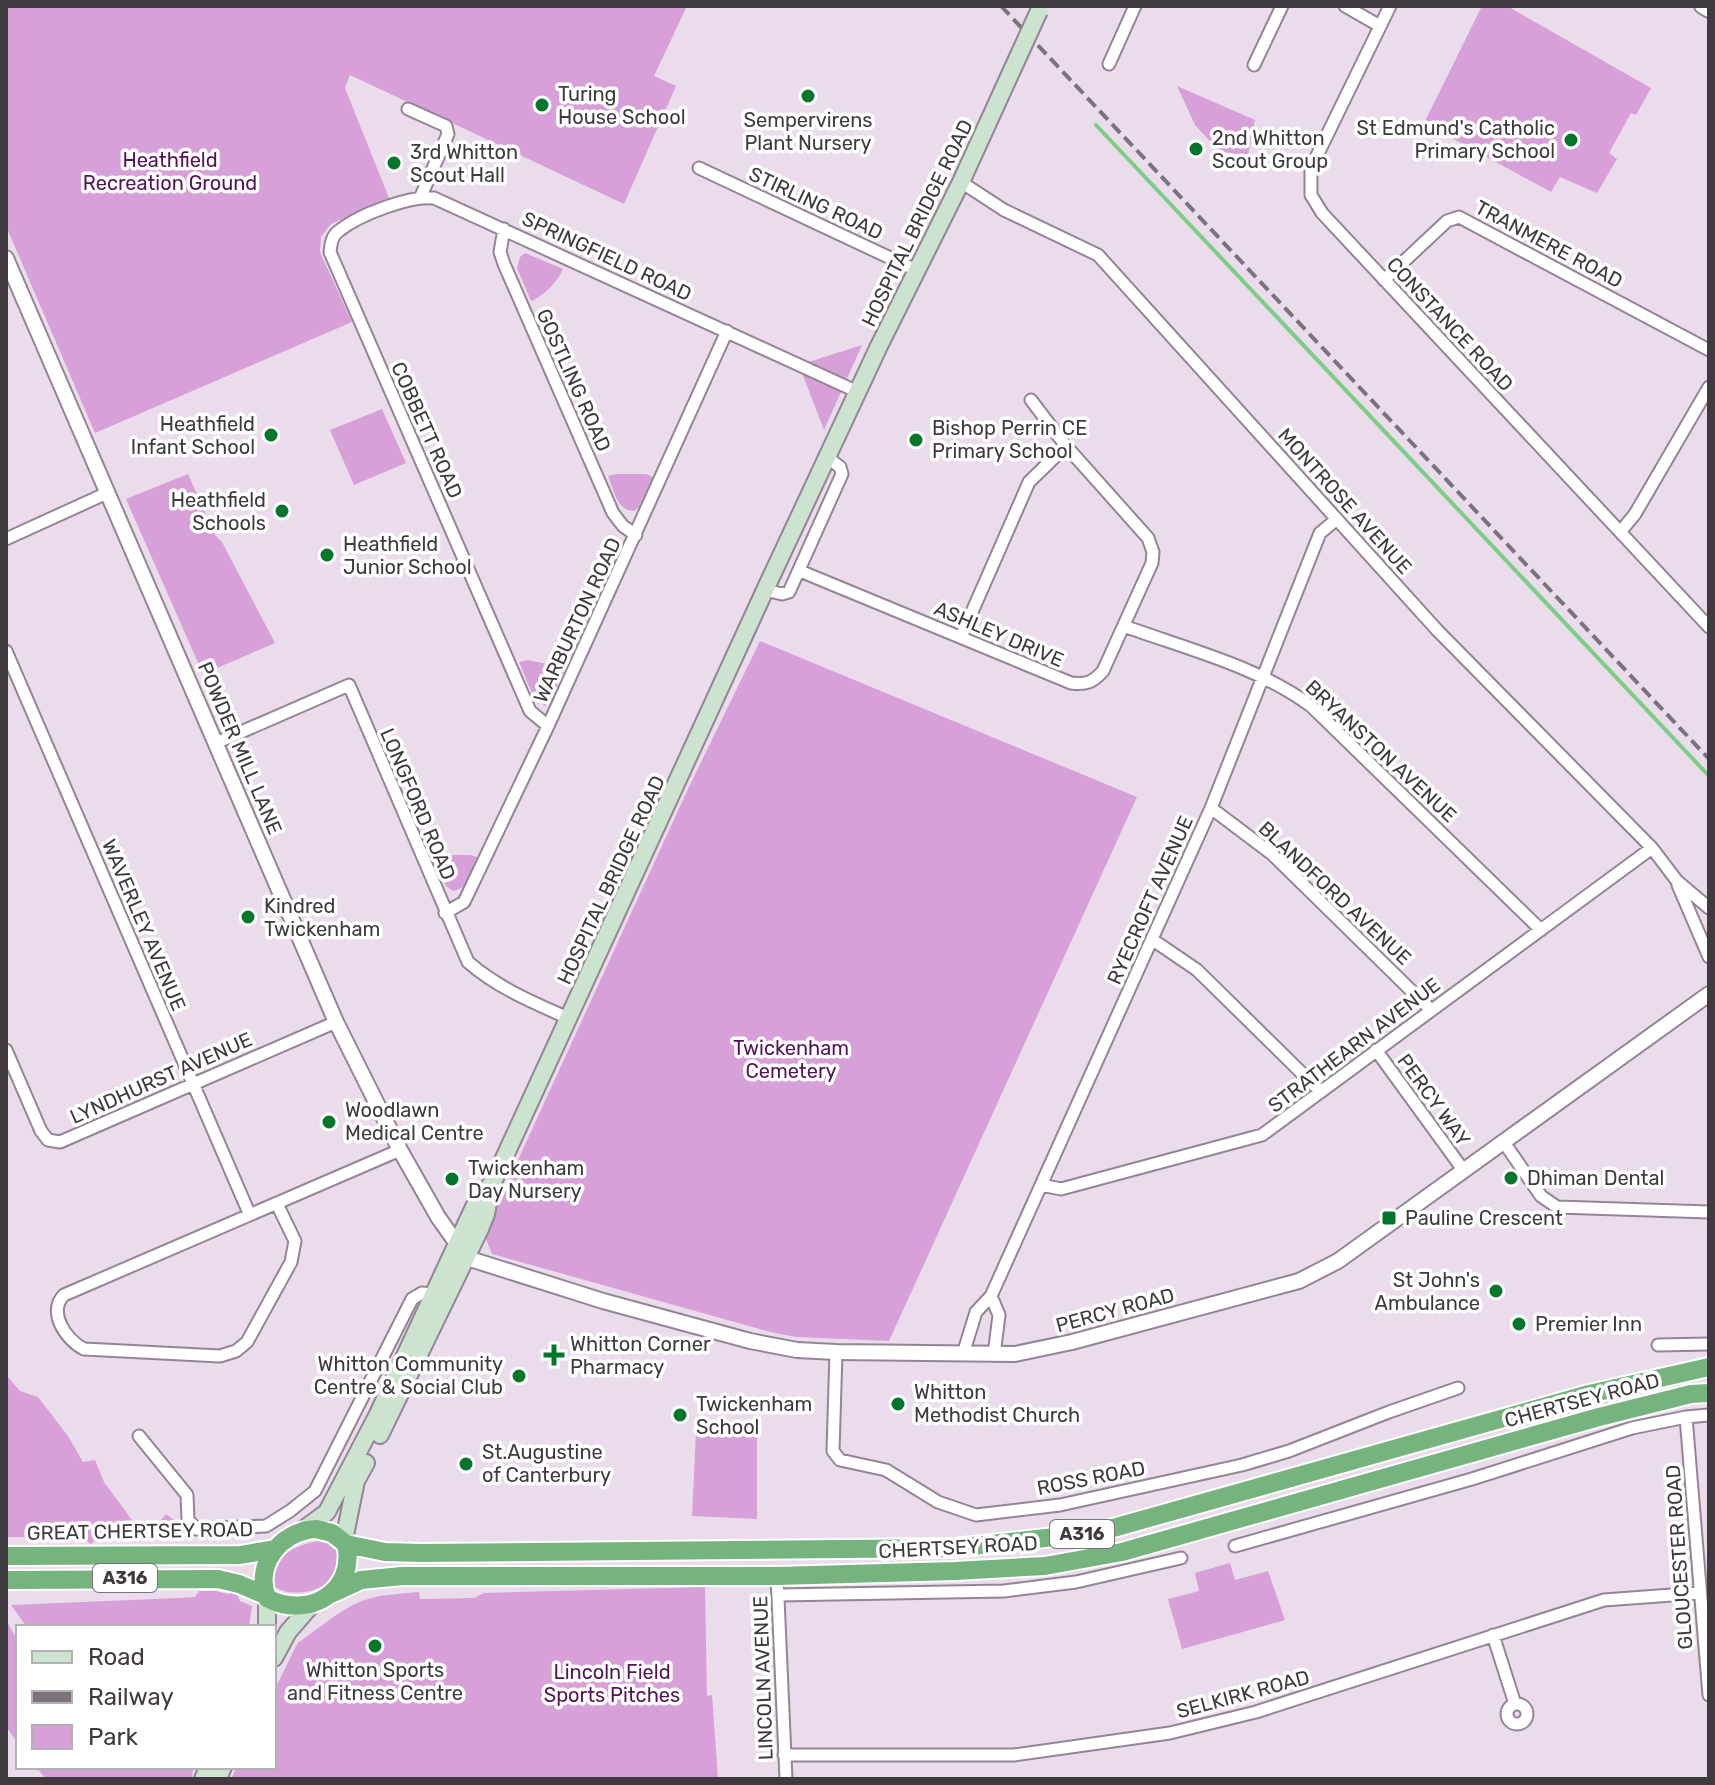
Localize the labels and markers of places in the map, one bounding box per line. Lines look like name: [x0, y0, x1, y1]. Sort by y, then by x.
place label: Turing House School: [558, 82, 686, 129]
marker: Sempervirens Plant Nursery: [799, 87, 817, 105]
marker: Turing House School: [533, 96, 551, 114]
place label: Sempervirens Plant Nursery: [744, 108, 873, 155]
place label: St Edmund's Catholic Primary School: [1357, 116, 1555, 163]
place label: 2nd Whitton Scout Group: [1212, 126, 1328, 173]
marker: St Edmund's Catholic Primary School: [1562, 131, 1580, 149]
place label: 3rd Whitton Scout Hall: [410, 140, 518, 187]
marker: 2nd Whitton Scout Group: [1187, 140, 1205, 158]
marker: 3rd Whitton Scout Hall: [385, 154, 403, 172]
place label: Heathfield Infant School: [131, 412, 255, 459]
place label: Bishop Perrin CE Primary School: [932, 416, 1087, 463]
marker: Heathfield Infant School: [262, 426, 280, 444]
marker: Bishop Perrin CE Primary School: [907, 431, 925, 449]
place label: Heathfield Schools: [171, 488, 266, 535]
marker: Heathfield Schools: [273, 502, 291, 520]
place label: Heathfield Junior School: [343, 532, 472, 579]
marker: Heathfield Junior School: [318, 546, 336, 564]
place label: Kindred Twickenham: [264, 894, 380, 941]
marker: Kindred Twickenham: [239, 908, 257, 926]
place label: Woodlawn Medical Centre: [345, 1098, 484, 1145]
marker: Woodlawn Medical Centre: [320, 1113, 338, 1131]
place label: Twickenham Day Nursery: [468, 1156, 584, 1203]
place label: Dhiman Dental: [1527, 1166, 1664, 1190]
marker: Dhiman Dental: [1502, 1169, 1520, 1187]
marker: Twickenham Day Nursery: [443, 1170, 461, 1188]
place label: Pauline Crescent: [1405, 1206, 1563, 1230]
marker: Pauline Crescent: [1380, 1209, 1398, 1227]
place label: St John's Ambulance: [1375, 1268, 1480, 1315]
marker: St John's Ambulance: [1487, 1282, 1505, 1300]
place label: Premier Inn: [1535, 1312, 1642, 1336]
marker: Premier Inn: [1510, 1315, 1528, 1333]
place label: Whitton Corner Pharmacy: [570, 1332, 711, 1379]
marker: Whitton Corner Pharmacy: [545, 1346, 563, 1364]
place label: Whitton Community Centre & Social Club: [314, 1352, 503, 1399]
marker: Whitton Community Centre & Social Club: [510, 1367, 528, 1385]
place label: Whitton Methodist Church: [914, 1380, 1080, 1427]
place label: Twickenham School: [696, 1392, 812, 1439]
marker: Whitton Methodist Church: [889, 1395, 907, 1413]
marker: Twickenham School: [671, 1406, 689, 1424]
place label: St.Augustine of Canterbury: [482, 1440, 611, 1487]
marker: St.Augustine of Canterbury: [457, 1455, 475, 1473]
marker: Whitton Sports and Fitness Centre: [366, 1637, 384, 1655]
place label: Whitton Sports and Fitness Centre: [287, 1658, 463, 1705]

